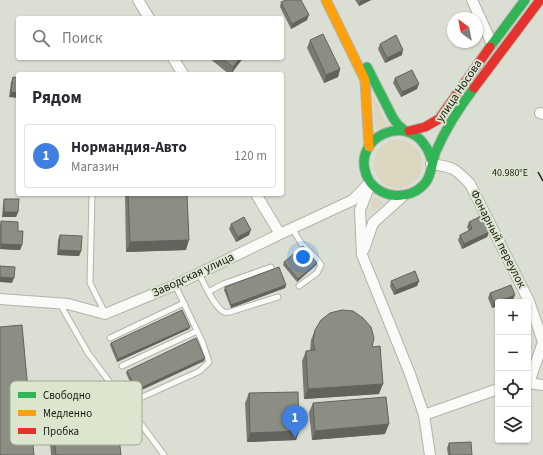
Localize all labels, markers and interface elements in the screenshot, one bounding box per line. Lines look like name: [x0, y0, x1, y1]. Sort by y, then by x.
north arrow: [447, 12, 483, 48]
search box: [16, 16, 284, 60]
icon: search: [30, 27, 52, 49]
text: Поиск: [62, 28, 103, 49]
street label: улица Носова: [432, 56, 486, 126]
text: Рядом: [32, 86, 82, 110]
text: Нормандия-Авто: [71, 137, 187, 158]
text: 1: [43, 147, 49, 165]
text: 120 m: [234, 147, 267, 165]
text: Магазин: [71, 158, 119, 176]
text: 40.980°E: [492, 166, 528, 180]
street label: Фонарный переулок: [466, 187, 530, 291]
your location: [293, 247, 313, 267]
street label: Заводская улица: [149, 248, 237, 302]
map controls: [495, 299, 531, 443]
button: +: [495, 299, 531, 335]
button: −: [495, 335, 531, 371]
button: locate: [495, 371, 531, 407]
legend: [10, 381, 142, 445]
text: Свободно: [43, 388, 91, 403]
pin: 1: [282, 405, 308, 438]
text: Медленно: [43, 406, 92, 421]
button: layers: [495, 407, 531, 443]
text: Пробка: [43, 424, 79, 439]

